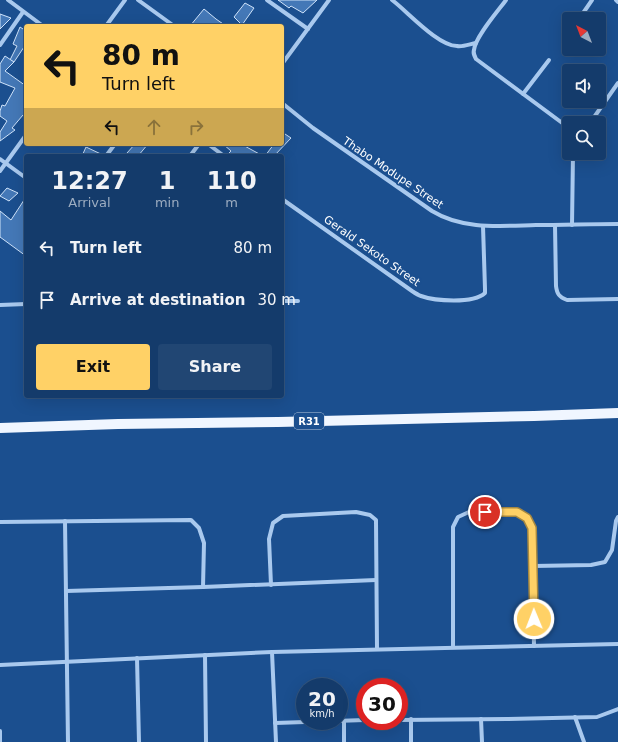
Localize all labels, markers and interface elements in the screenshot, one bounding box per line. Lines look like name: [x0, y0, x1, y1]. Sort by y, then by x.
north arrow: [562, 12, 606, 56]
map controls: [562, 12, 606, 160]
text: 80 m: [102, 39, 180, 72]
icon: left: [36, 40, 88, 92]
button: sound: [562, 64, 606, 108]
text: Turn left: [102, 73, 175, 94]
icon: left: [101, 116, 123, 138]
icon: ahead: [143, 116, 165, 138]
icon: right: [185, 116, 207, 138]
button: search: [562, 116, 606, 160]
street label: Thabo Modupe Street: [339, 134, 446, 212]
text: 12:27: [51, 167, 128, 195]
text: 1: [159, 167, 175, 195]
text: 110: [207, 167, 257, 195]
text: Arrival: [68, 195, 111, 210]
text: min: [155, 195, 179, 210]
text: m: [225, 195, 238, 210]
street label: Gerald Sekoto Street: [321, 213, 423, 290]
icon: left: [36, 237, 58, 259]
text: Turn left: [70, 239, 142, 257]
text: 80 m: [234, 239, 272, 257]
icon: arrive: [36, 289, 58, 311]
text: Arrive at destination: [70, 291, 245, 309]
text: 30 m: [257, 291, 296, 309]
button: Exit: [36, 344, 150, 390]
button: Share: [158, 344, 272, 390]
road number: R31: [294, 413, 324, 429]
pin: [468, 495, 502, 529]
icon: arrive: [474, 501, 496, 523]
position arrow: [513, 598, 555, 640]
speed limit sign: 30: [356, 678, 408, 730]
text: 20: [308, 687, 336, 711]
text: km/h: [309, 708, 335, 719]

